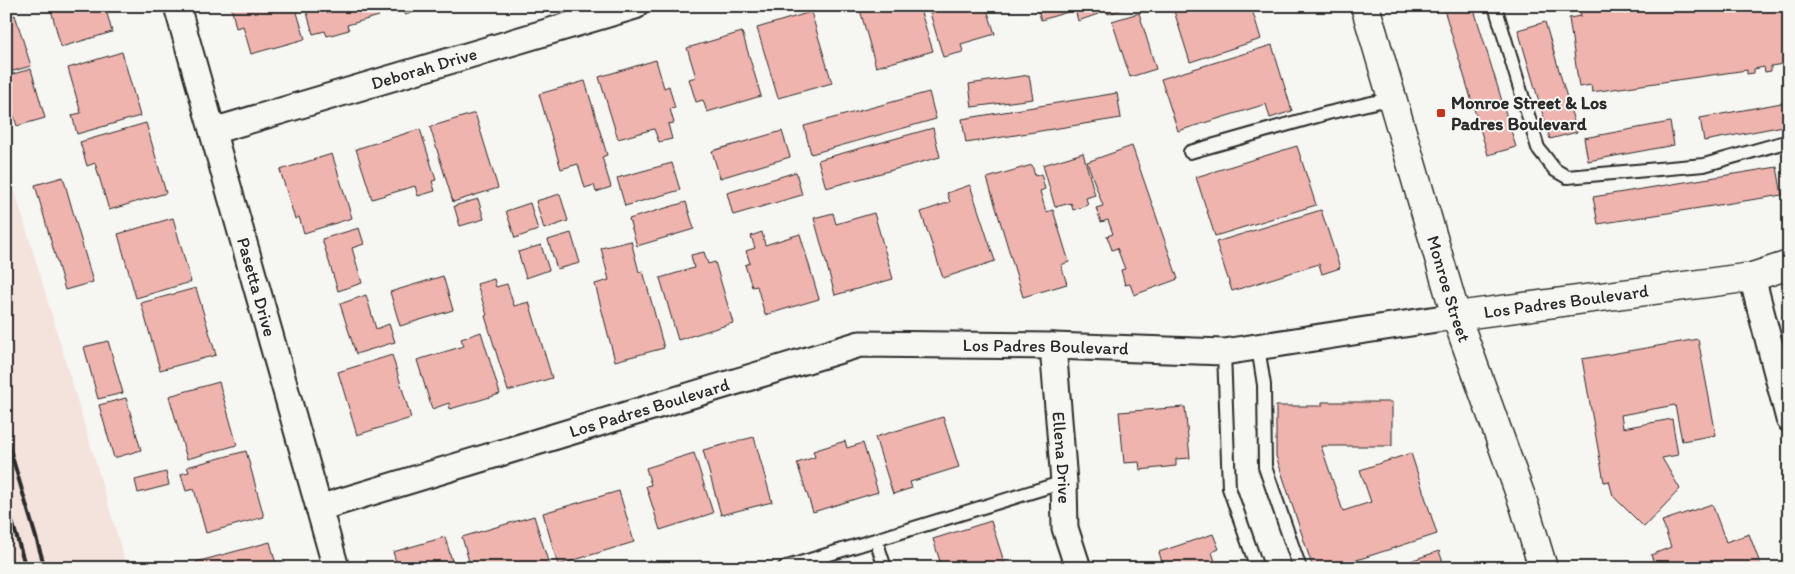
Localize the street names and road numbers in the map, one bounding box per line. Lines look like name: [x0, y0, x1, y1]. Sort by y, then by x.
street label: Deborah Drive: [368, 42, 480, 95]
street label: Monroe Street: [1422, 233, 1476, 345]
street label: Pasetta Drive: [232, 235, 281, 339]
street label: Los Padres Boulevard: [1482, 280, 1650, 323]
street label: Los Padres Boulevard: [963, 334, 1129, 360]
street label: Los Padres Boulevard: [566, 373, 732, 443]
street label: Ellena Drive: [1047, 411, 1075, 504]

